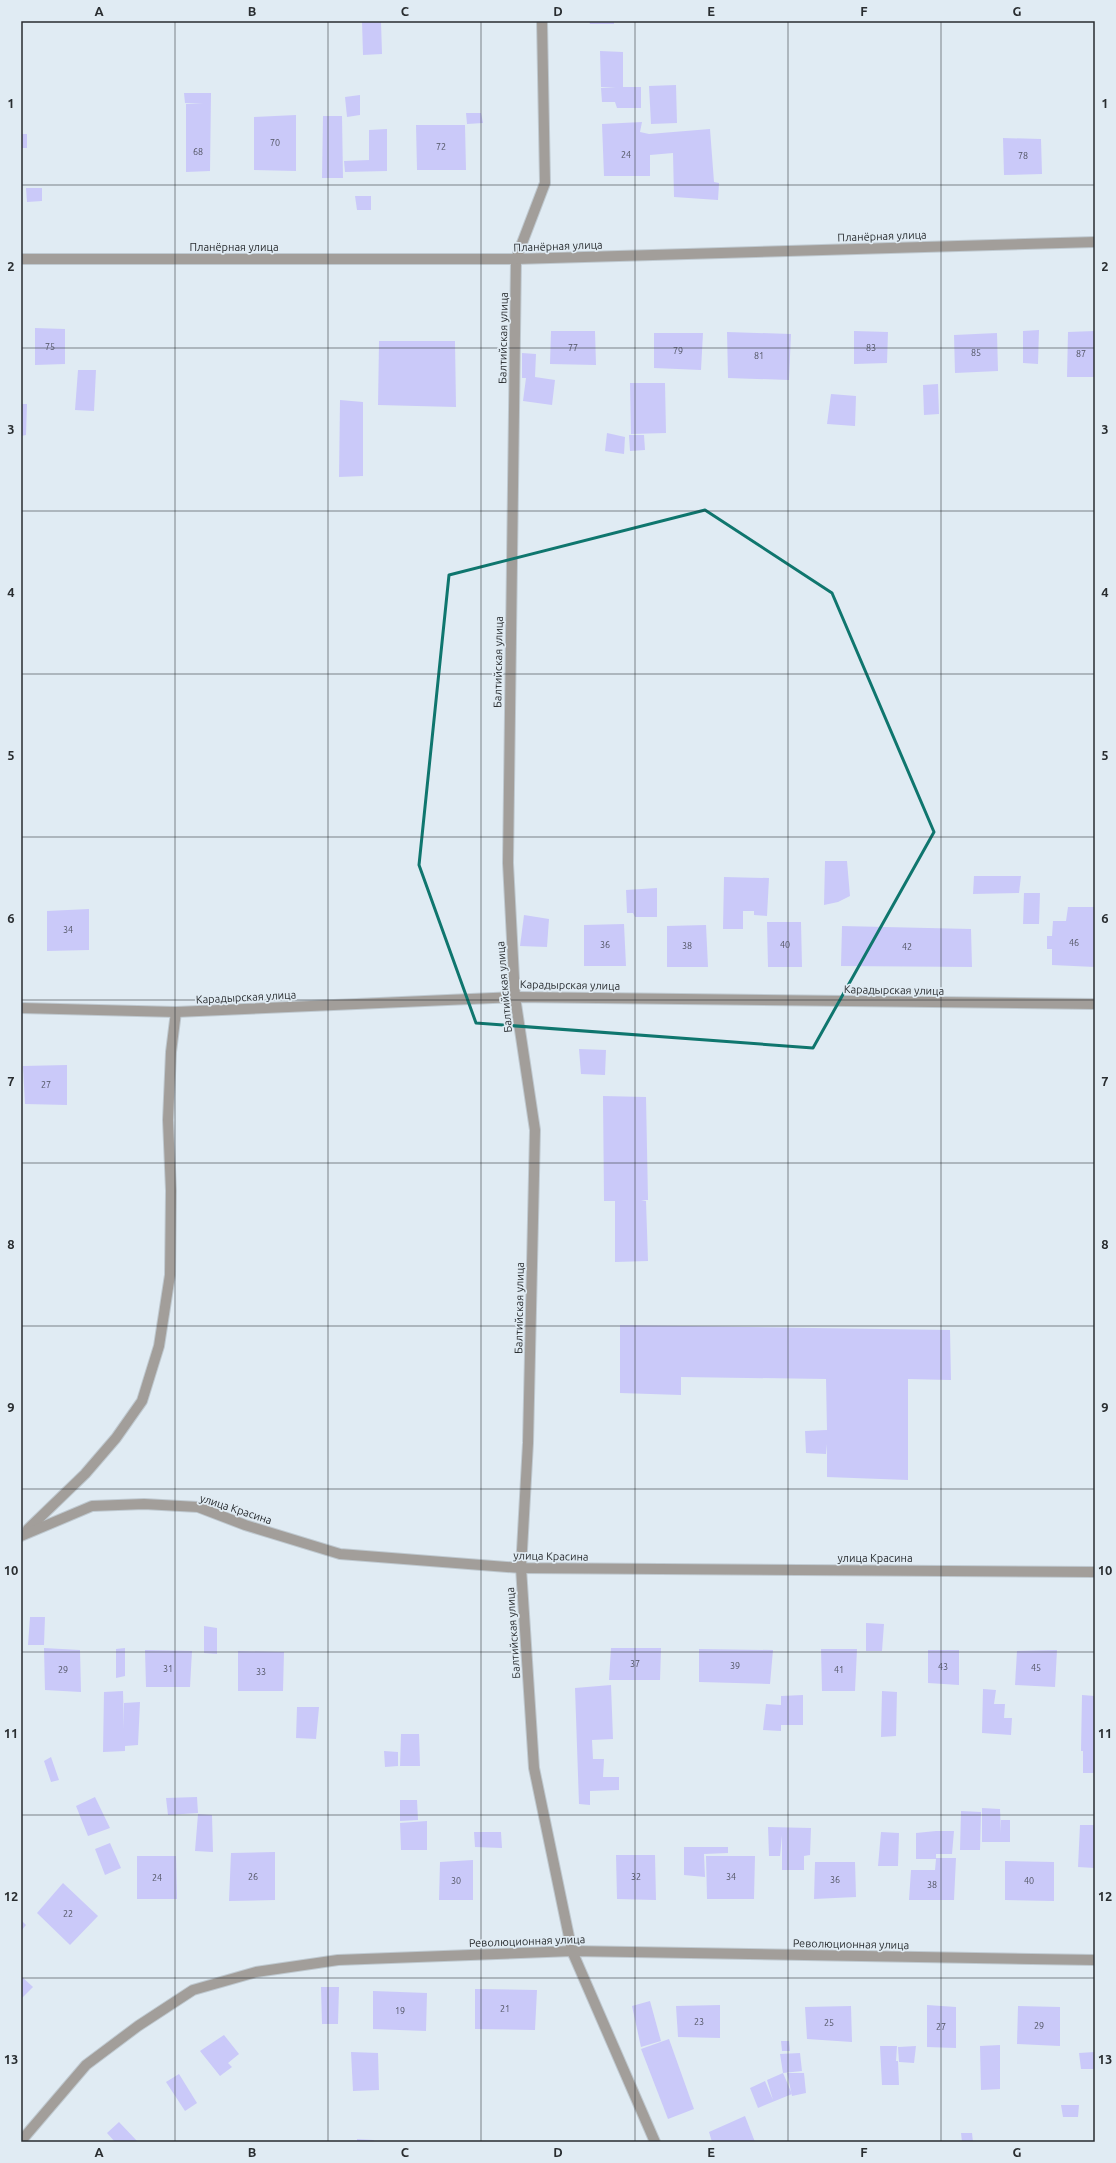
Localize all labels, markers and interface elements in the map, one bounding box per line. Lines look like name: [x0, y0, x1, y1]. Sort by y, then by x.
text: A: [94, 4, 104, 18]
text: B: [248, 4, 257, 18]
text: C: [401, 4, 410, 18]
text: D: [553, 4, 563, 18]
text: E: [707, 4, 715, 18]
text: F: [860, 4, 868, 18]
text: G: [1013, 4, 1022, 18]
text: 1: [7, 96, 15, 110]
text: 1: [1101, 96, 1109, 110]
house number: 70: [270, 138, 280, 148]
house number: 72: [436, 142, 446, 152]
house number: 68: [193, 147, 203, 157]
house number: 24: [621, 150, 631, 160]
house number: 78: [1018, 151, 1028, 161]
street label: Планёрная улица: [837, 228, 927, 244]
street label: Планёрная улица: [513, 238, 603, 254]
street label: Планёрная улица: [189, 241, 279, 253]
text: 2: [7, 259, 15, 273]
text: 2: [1101, 259, 1109, 273]
street label: Балтийская улица: [496, 292, 510, 384]
house number: 75: [45, 342, 55, 352]
house number: 77: [568, 343, 578, 353]
house number: 83: [866, 343, 876, 353]
house number: 79: [673, 346, 683, 356]
house number: 85: [971, 348, 981, 358]
house number: 87: [1076, 349, 1086, 359]
house number: 81: [754, 351, 764, 361]
text: 3: [7, 422, 15, 436]
text: 3: [1101, 422, 1109, 436]
text: 4: [7, 585, 15, 599]
text: 4: [1101, 585, 1109, 599]
street label: Балтийская улица: [491, 616, 505, 708]
text: 5: [7, 748, 15, 762]
text: 5: [1101, 748, 1109, 762]
text: 6: [7, 911, 15, 925]
text: 6: [1101, 911, 1109, 925]
house number: 34: [63, 925, 73, 935]
house number: 46: [1069, 938, 1079, 948]
house number: 36: [600, 940, 610, 950]
house number: 40: [780, 940, 790, 950]
street label: Балтийская улица: [494, 941, 514, 1033]
house number: 38: [682, 941, 692, 951]
house number: 42: [902, 942, 912, 952]
street label: Карадырская улица: [520, 978, 620, 992]
street label: Карадырская улица: [844, 983, 944, 997]
street label: Карадырская улица: [196, 988, 296, 1006]
text: 7: [7, 1074, 15, 1088]
text: 7: [1101, 1074, 1109, 1088]
house number: 27: [41, 1080, 51, 1090]
text: 8: [7, 1237, 15, 1251]
text: 8: [1101, 1237, 1109, 1251]
street label: Балтийская улица: [512, 1262, 526, 1354]
text: 9: [7, 1400, 15, 1414]
text: 9: [1101, 1400, 1109, 1414]
street label: улица Красина: [198, 1492, 274, 1526]
street label: улица Красина: [513, 1549, 589, 1563]
street label: улица Красина: [837, 1552, 913, 1564]
text: 10: [4, 1563, 18, 1577]
text: 10: [1098, 1563, 1112, 1577]
street label: Балтийская улица: [504, 1587, 522, 1679]
house number: 37: [630, 1659, 640, 1669]
house number: 39: [730, 1661, 740, 1671]
house number: 43: [938, 1662, 948, 1672]
house number: 45: [1031, 1663, 1041, 1673]
house number: 31: [163, 1664, 173, 1674]
house number: 29: [58, 1665, 68, 1675]
house number: 41: [834, 1665, 844, 1675]
house number: 33: [256, 1667, 266, 1677]
text: 11: [4, 1726, 18, 1740]
text: 11: [1098, 1726, 1112, 1740]
house number: 26: [248, 1872, 258, 1882]
house number: 32: [631, 1872, 641, 1882]
house number: 34: [726, 1872, 736, 1882]
house number: 24: [152, 1873, 162, 1883]
house number: 36: [830, 1875, 840, 1885]
house number: 30: [451, 1876, 461, 1886]
house number: 40: [1024, 1876, 1034, 1886]
house number: 38: [927, 1880, 937, 1890]
text: 12: [4, 1889, 18, 1903]
text: 12: [1098, 1889, 1112, 1903]
house number: 22: [63, 1909, 73, 1919]
street label: Революционная улица: [469, 1933, 585, 1949]
street label: Революционная улица: [793, 1937, 909, 1951]
house number: 21: [500, 2004, 510, 2014]
house number: 19: [395, 2006, 405, 2016]
house number: 23: [694, 2017, 704, 2027]
house number: 25: [824, 2018, 834, 2028]
house number: 29: [1034, 2021, 1044, 2031]
house number: 27: [936, 2022, 946, 2032]
text: 13: [4, 2052, 18, 2066]
text: 13: [1098, 2052, 1112, 2066]
text: A: [94, 2145, 104, 2159]
text: B: [248, 2145, 257, 2159]
text: C: [401, 2145, 410, 2159]
text: D: [553, 2145, 563, 2159]
text: E: [707, 2145, 715, 2159]
text: F: [860, 2145, 868, 2159]
text: G: [1013, 2145, 1022, 2159]

